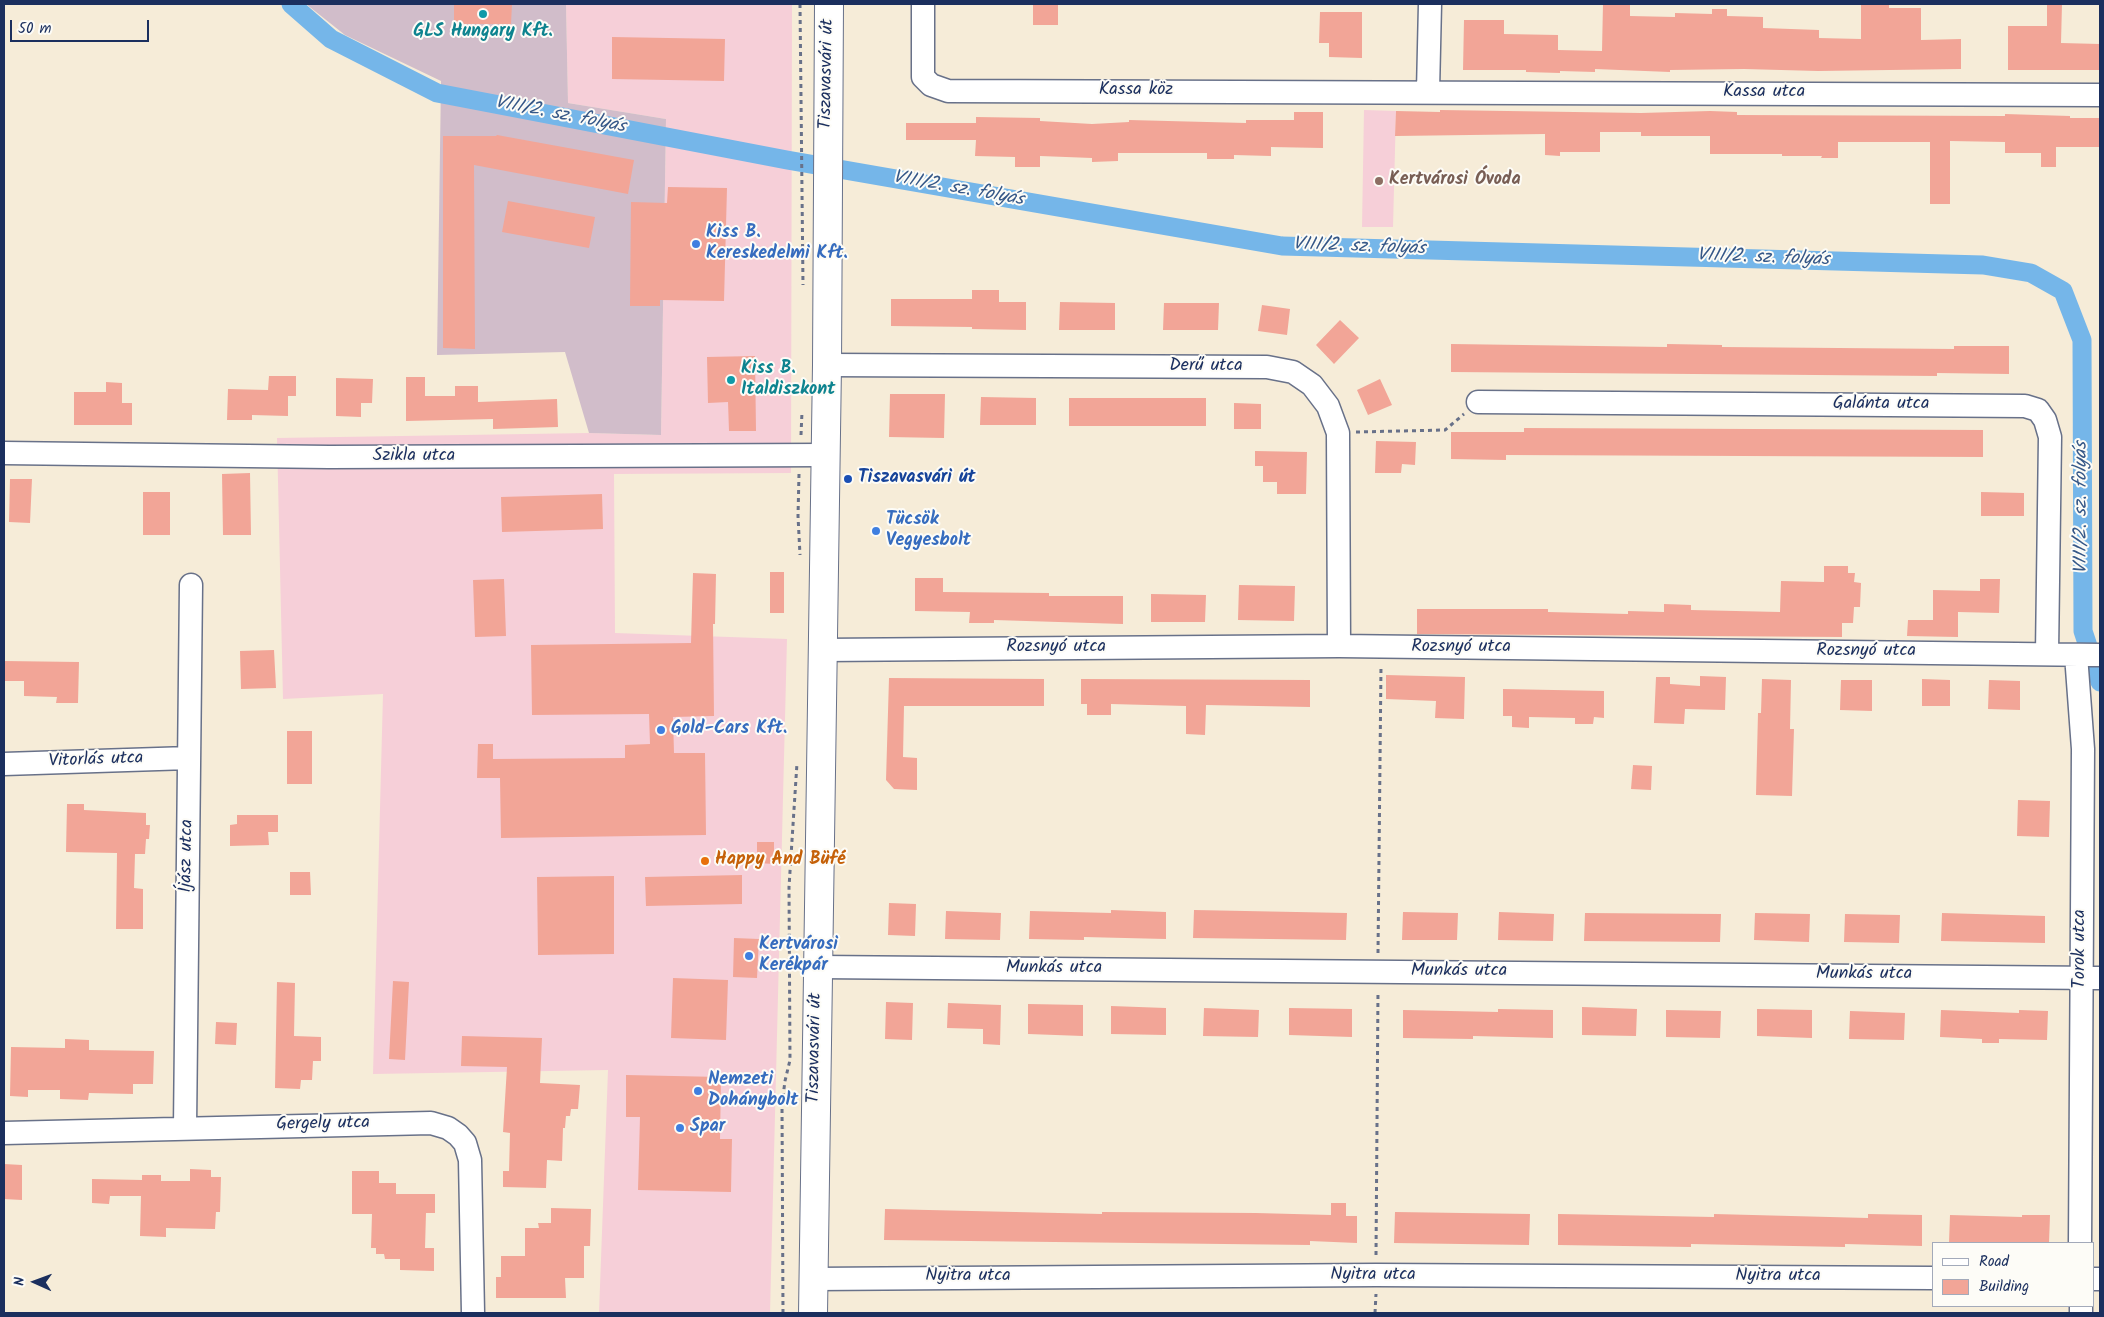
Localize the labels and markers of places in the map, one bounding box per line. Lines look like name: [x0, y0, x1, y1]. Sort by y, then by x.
marker: GLS Hungary Kft.: [477, 8, 489, 20]
place label: GLS Hungary Kft.: [413, 22, 553, 44]
place label: Kertvárosi Óvoda: [1389, 170, 1521, 192]
marker: Kertvárosi Óvoda: [1373, 175, 1385, 187]
place label: Kiss B. Kereskedelmi Kft.: [706, 223, 848, 266]
marker: Kiss B. Kereskedelmi Kft.: [690, 238, 702, 250]
place label: Kiss B. Italdiszkont: [741, 359, 835, 402]
marker: Kiss B. Italdiszkont: [725, 374, 737, 386]
place label: Tiszavasvári út: [858, 468, 976, 490]
marker: Tiszavasvári út: [842, 473, 854, 485]
place label: Tücsök Vegyesbolt: [886, 510, 971, 552]
marker: Tücsök Vegyesbolt: [870, 525, 882, 537]
place label: Gold-Cars Kft.: [671, 719, 787, 741]
marker: Gold-Cars Kft.: [655, 724, 667, 736]
place label: Happy And Büfé: [715, 850, 845, 872]
marker: Happy And Büfé: [699, 855, 711, 867]
place label: Kertvárosi Kerékpár: [759, 935, 838, 978]
marker: Kertvárosi Kerékpár: [743, 950, 755, 962]
place label: Nemzeti Dohánybolt: [708, 1070, 798, 1112]
marker: Nemzeti Dohánybolt: [692, 1085, 704, 1097]
place label: Spar: [690, 1117, 725, 1139]
marker: Spar: [674, 1122, 686, 1134]

